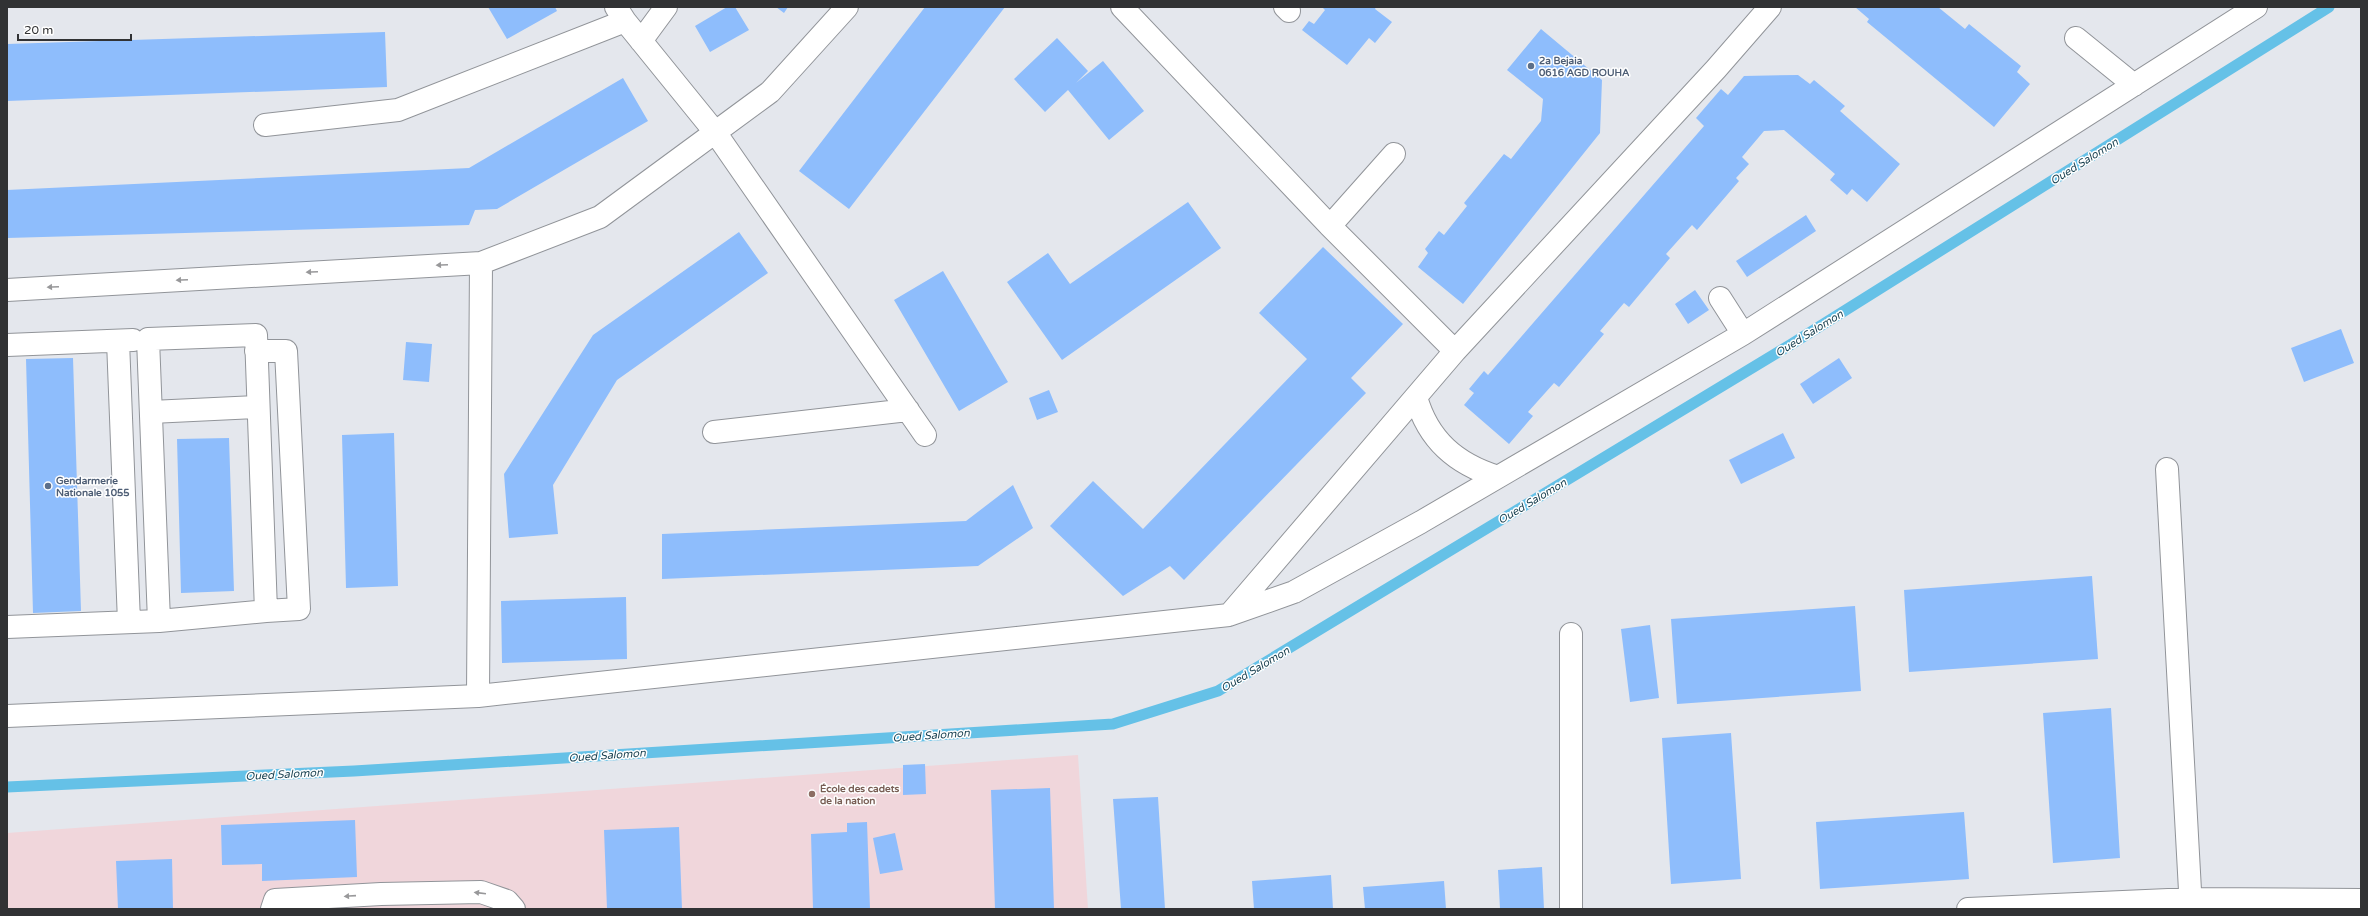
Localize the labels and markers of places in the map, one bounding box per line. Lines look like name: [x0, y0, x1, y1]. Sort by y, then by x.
place label: 2a Bejaia 0616 AGD ROUHA: [1539, 55, 1630, 79]
marker: 2a Bejaia 0616 AGD ROUHA: [1526, 61, 1536, 71]
place label: Gendarmerie Nationale 1055: [56, 475, 130, 499]
marker: Gendarmerie Nationale 1055: [43, 481, 53, 491]
place label: École des cadets de la nation: [820, 783, 899, 807]
marker: École des cadets de la nation: [807, 789, 817, 799]

